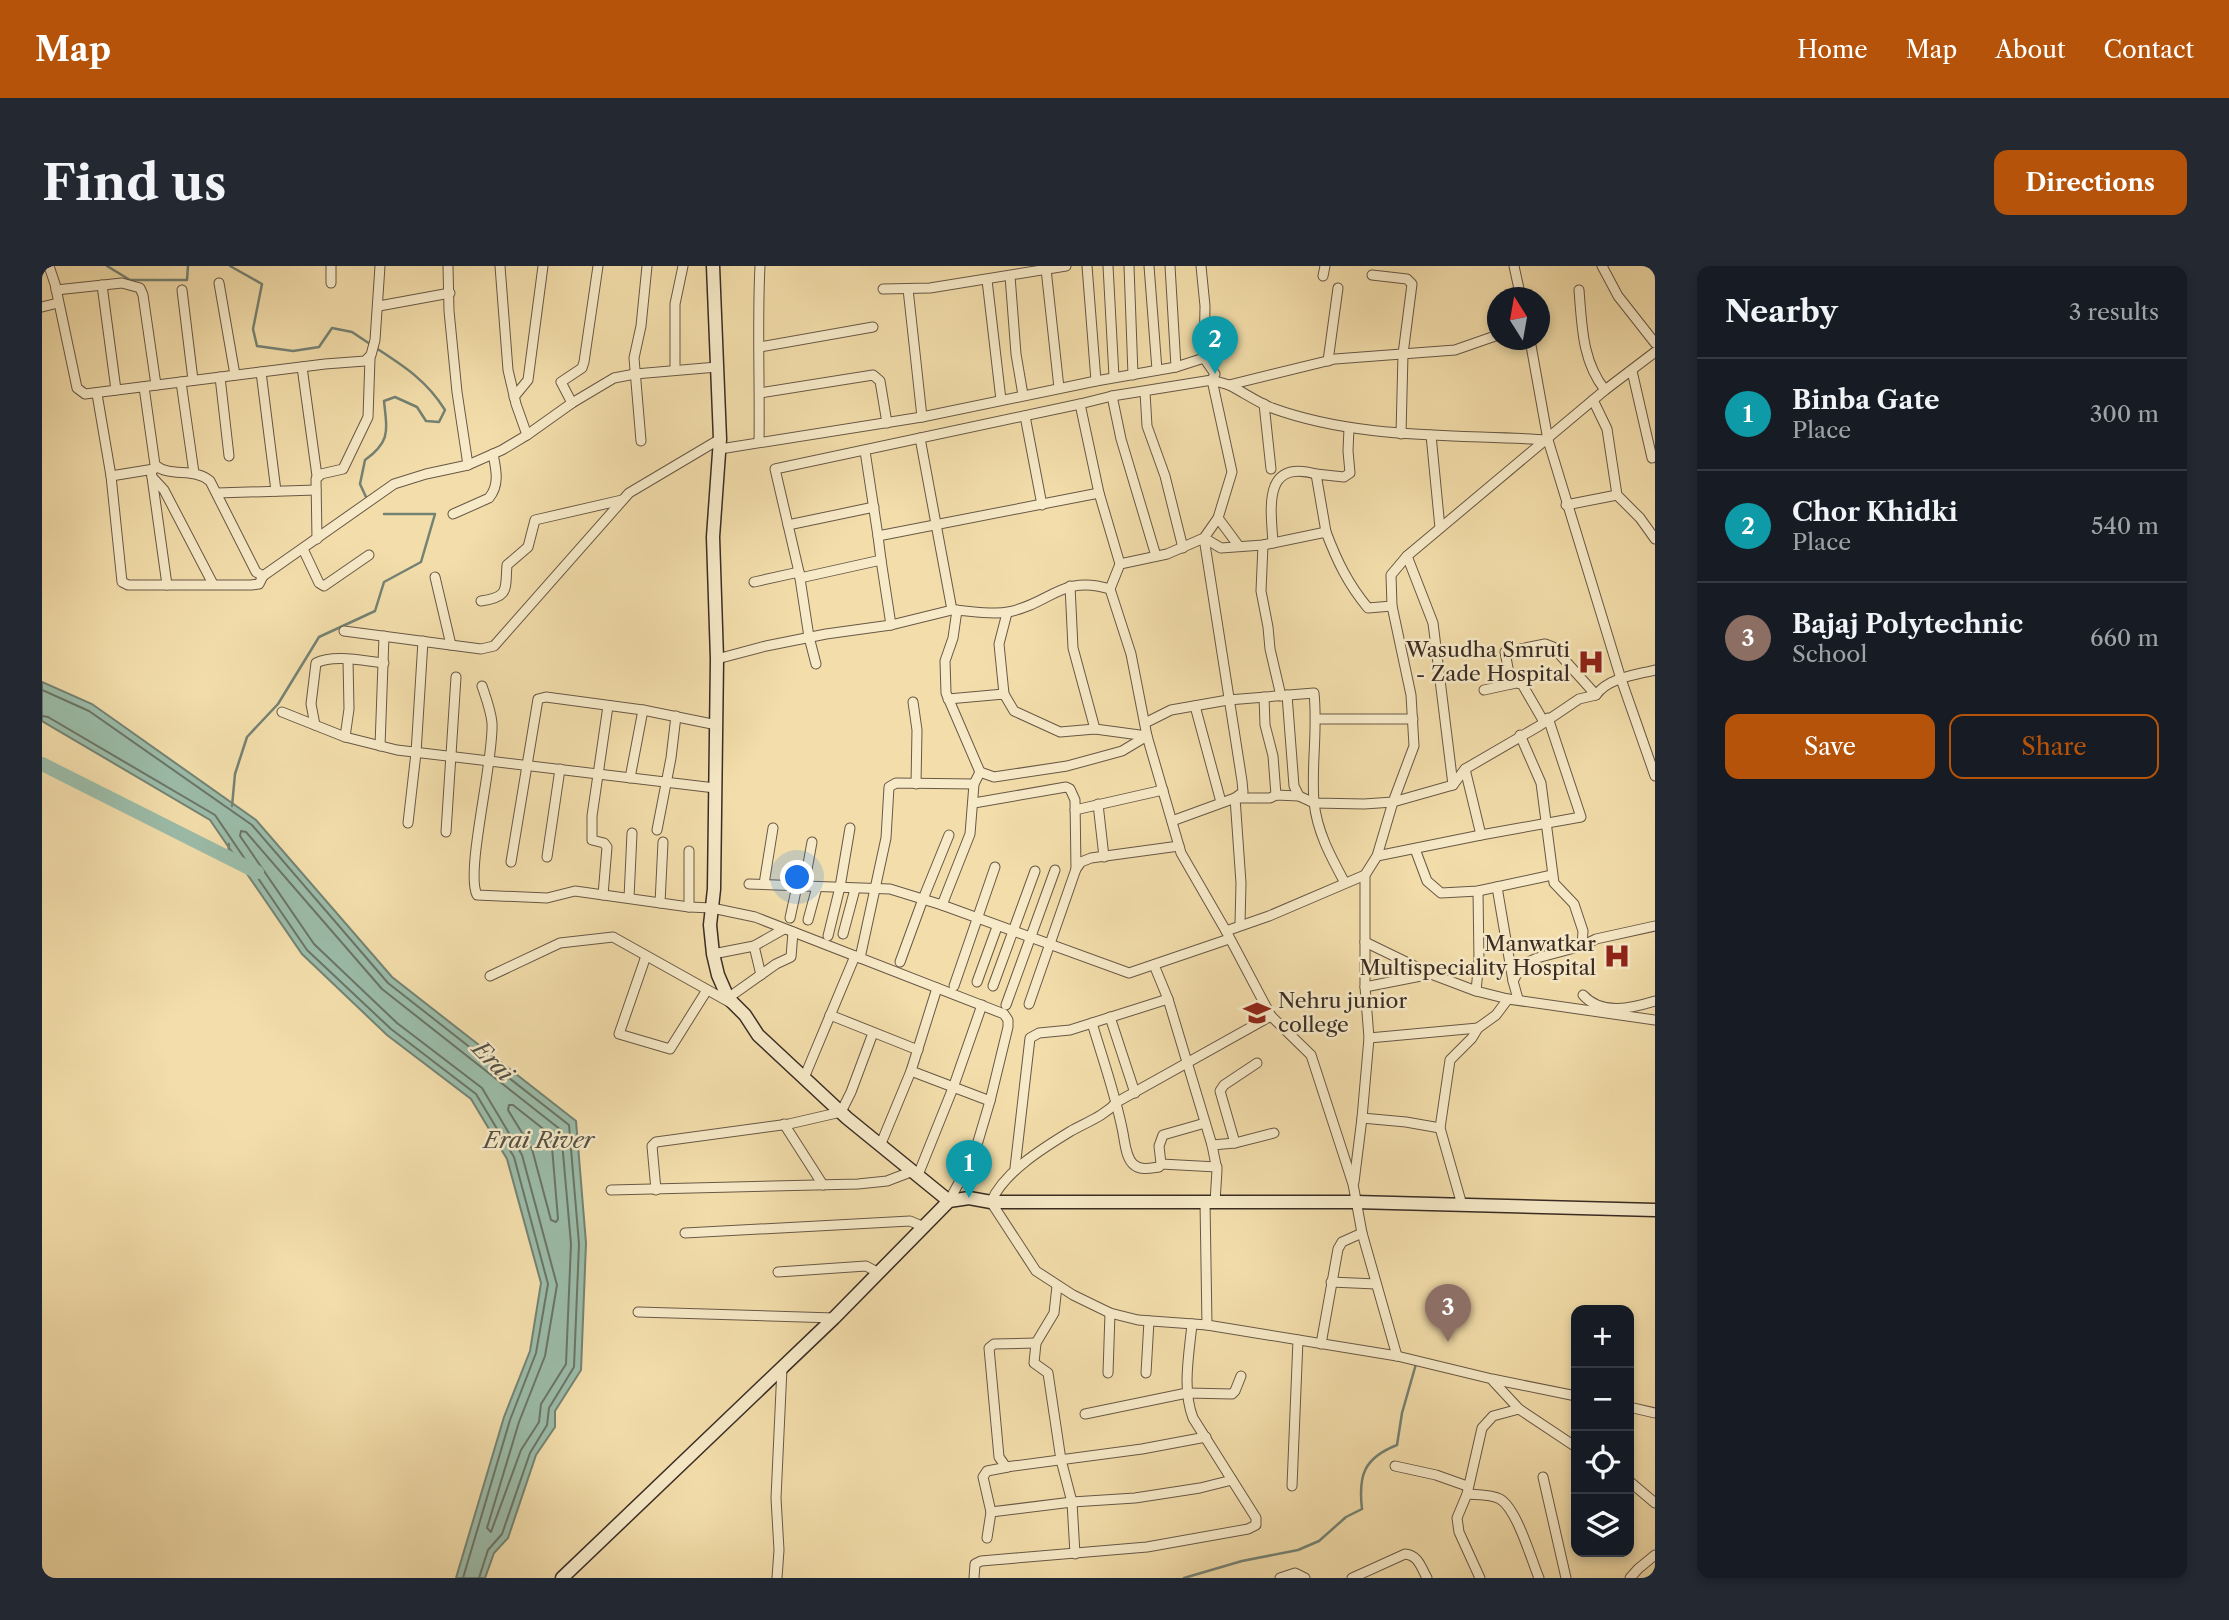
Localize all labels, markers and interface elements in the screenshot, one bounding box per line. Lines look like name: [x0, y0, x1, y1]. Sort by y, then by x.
text: Map: [35, 29, 111, 70]
text: Home: [1797, 35, 1868, 64]
text: Map: [1906, 35, 1957, 64]
text: About: [1995, 35, 2066, 64]
text: Contact: [2104, 35, 2194, 64]
button: Directions: [1994, 150, 2187, 215]
text: Find us: [42, 152, 226, 213]
north arrow: [1487, 287, 1550, 350]
text: Nearby: [1725, 293, 1838, 330]
text: 3 results: [2069, 298, 2159, 326]
pin: 2: [1192, 316, 1238, 374]
text: Binba Gate: [1792, 384, 1940, 416]
text: 1: [1743, 400, 1753, 428]
text: 300 m: [2090, 400, 2159, 428]
text: Place: [1792, 416, 1851, 444]
text: Chor Khidki: [1792, 496, 1958, 528]
text: 2: [1741, 512, 1755, 540]
text: 540 m: [2091, 512, 2159, 540]
text: Place: [1792, 528, 1851, 556]
text: Bajaj Polytechnic: [1792, 608, 2023, 640]
text: 3: [1742, 624, 1755, 652]
text: 660 m: [2090, 624, 2159, 652]
place label: Wasudha Smruti - Zade Hospital: [1405, 637, 1570, 686]
text: School: [1792, 640, 1867, 668]
hospital icon: Wasudha Smruti - Zade Hospital: [1576, 647, 1606, 677]
button: Save: [1725, 714, 1935, 779]
button: Share: [1949, 714, 2159, 779]
your location: [780, 860, 814, 894]
place label: Manwatkar Multispeciality Hospital: [1360, 931, 1596, 980]
hospital icon: Manwatkar Multispeciality Hospital: [1602, 941, 1632, 971]
place label: Nehru junior college: [1278, 988, 1407, 1037]
school or university icon: Nehru junior college: [1242, 998, 1272, 1028]
water label: Erai: [465, 1033, 520, 1088]
water label: Erai River: [481, 1126, 596, 1154]
pin: 1: [946, 1140, 992, 1198]
pin: 3: [1425, 1284, 1471, 1342]
map controls: [1571, 1305, 1634, 1557]
button: +: [1571, 1305, 1634, 1368]
button: −: [1571, 1368, 1634, 1431]
button: locate: [1571, 1431, 1634, 1494]
button: layers: [1571, 1494, 1634, 1557]

